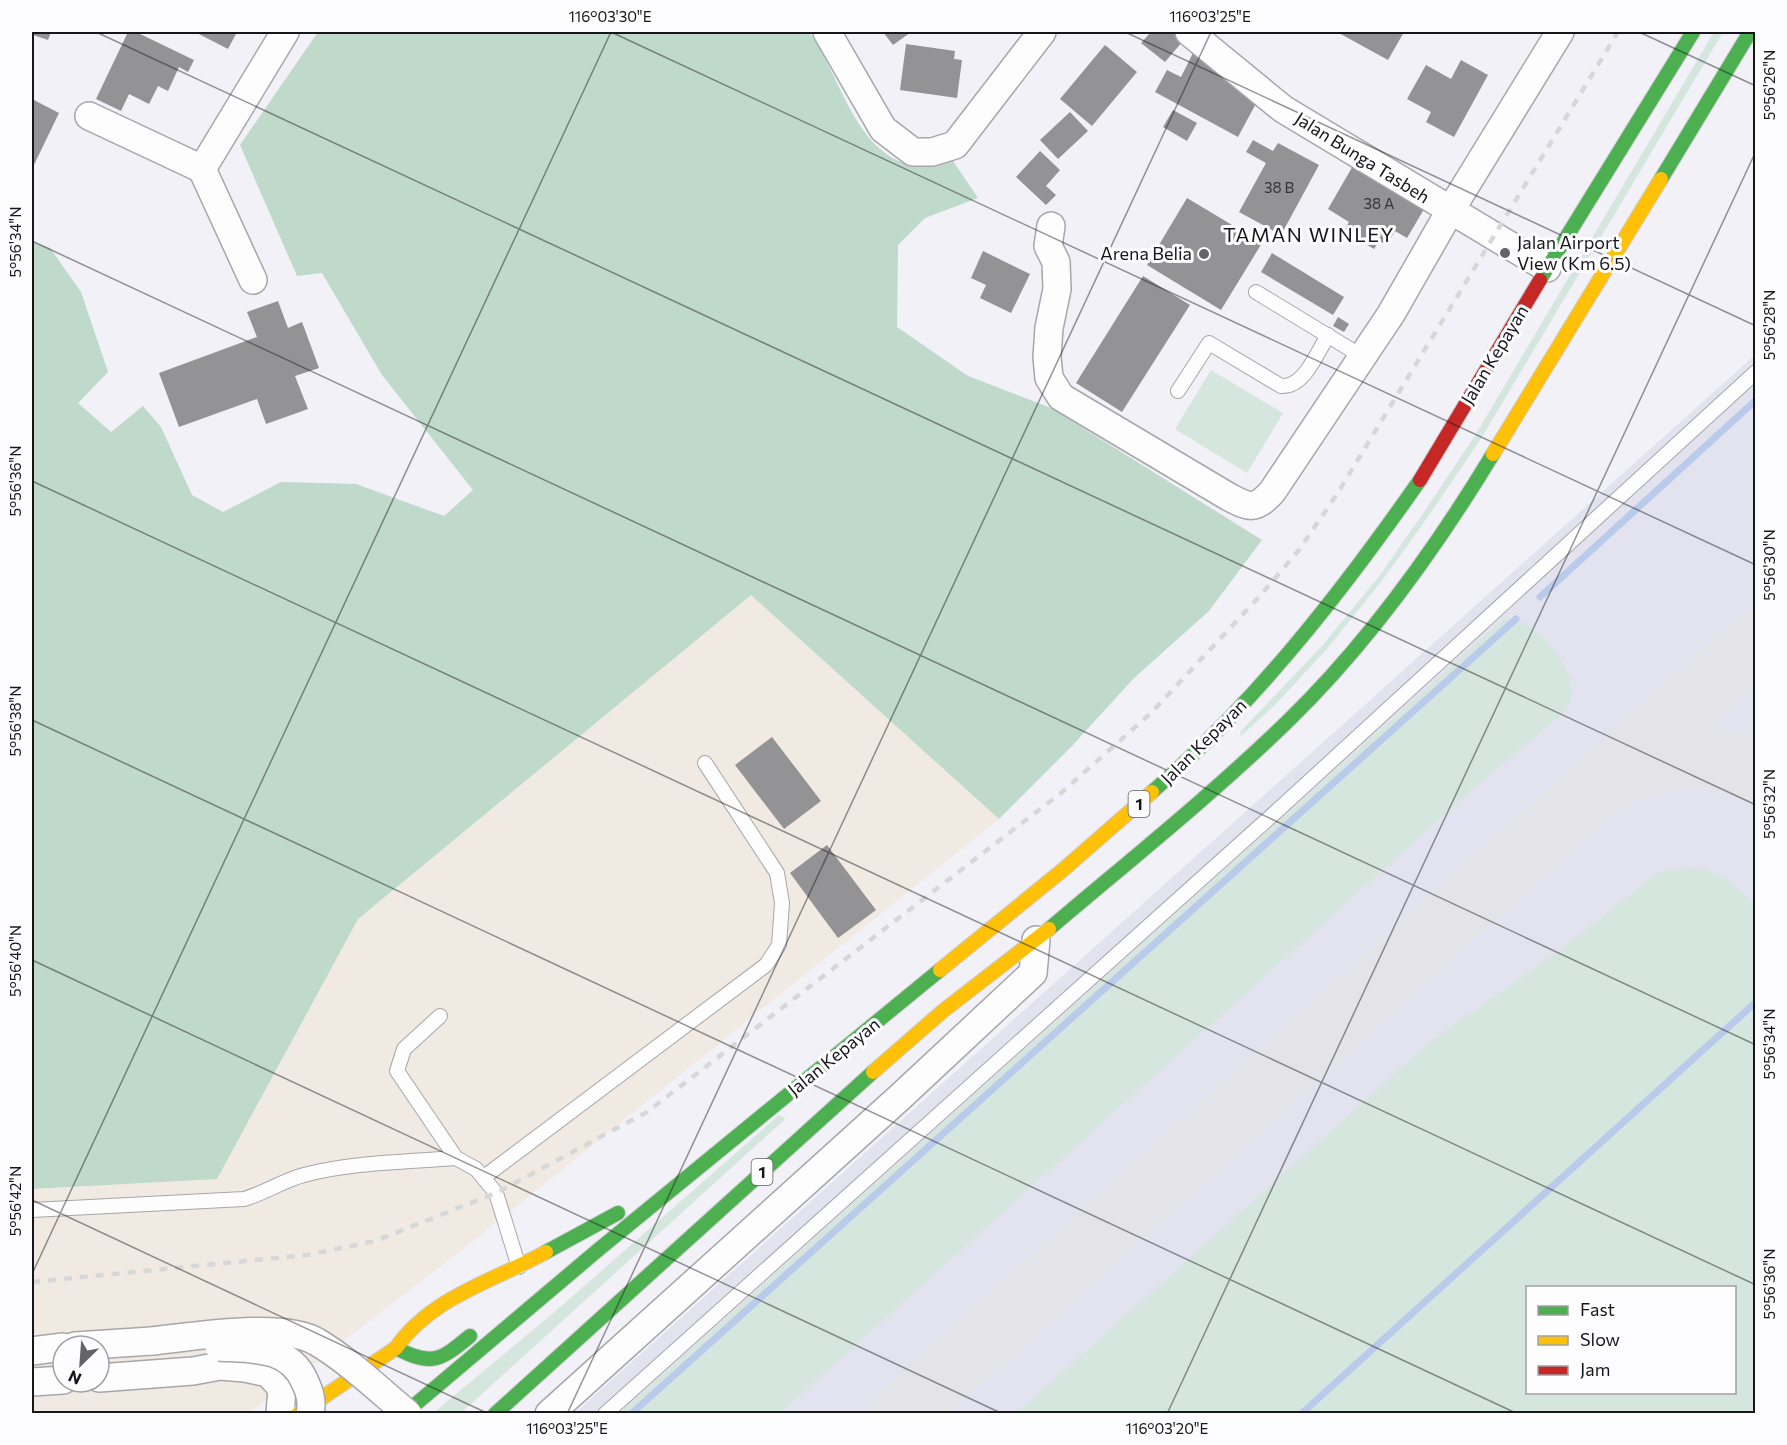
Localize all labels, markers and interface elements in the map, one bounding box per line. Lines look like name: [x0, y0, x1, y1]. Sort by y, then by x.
text: 116°03'30"E: [568, 7, 652, 25]
text: 116°03'25"E: [1169, 7, 1251, 25]
text: 5°56'26"N: [1760, 50, 1778, 120]
street label: Jalan Bunga Tasbeh: [1291, 107, 1434, 208]
house number: 38 B: [1264, 178, 1294, 196]
house number: 38 A: [1364, 194, 1394, 212]
text: 5°56'34"N: [6, 207, 24, 277]
district label: TAMAN WINLEY: [1223, 222, 1395, 246]
place label: Jalan Airport View (Km 6.5): [1517, 231, 1631, 274]
place label: Arena Belia: [1100, 242, 1192, 264]
marker: Jalan Airport View (Km 6.5): [1498, 246, 1512, 260]
marker: Arena Belia: [1197, 247, 1211, 261]
text: 5°56'28"N: [1760, 290, 1778, 360]
street label: Jalan Kepayan: [1456, 301, 1532, 408]
text: 5°56'36"N: [6, 446, 24, 516]
text: 5°56'30"N: [1760, 529, 1778, 601]
text: 5°56'38"N: [6, 686, 24, 756]
street label: Jalan Kepayan: [1156, 694, 1251, 789]
text: 5°56'32"N: [1760, 769, 1778, 839]
road number: 1: [1128, 791, 1150, 817]
text: 5°56'40"N: [6, 925, 24, 997]
text: 5°56'34"N: [1760, 1009, 1778, 1079]
street label: Jalan Kepayan: [783, 1012, 884, 1100]
road number: 1: [752, 1159, 772, 1185]
text: 5°56'42"N: [6, 1166, 24, 1236]
text: 5°56'36"N: [1760, 1249, 1778, 1319]
legend: [1526, 1286, 1736, 1394]
text: Fast: [1580, 1298, 1615, 1320]
text: Slow: [1580, 1328, 1620, 1350]
north arrow: [51, 1334, 111, 1394]
text: Jam: [1580, 1358, 1610, 1380]
text: N: [65, 1367, 84, 1389]
text: 116°03'25"E: [526, 1419, 608, 1437]
text: 116°03'20"E: [1126, 1419, 1209, 1437]

